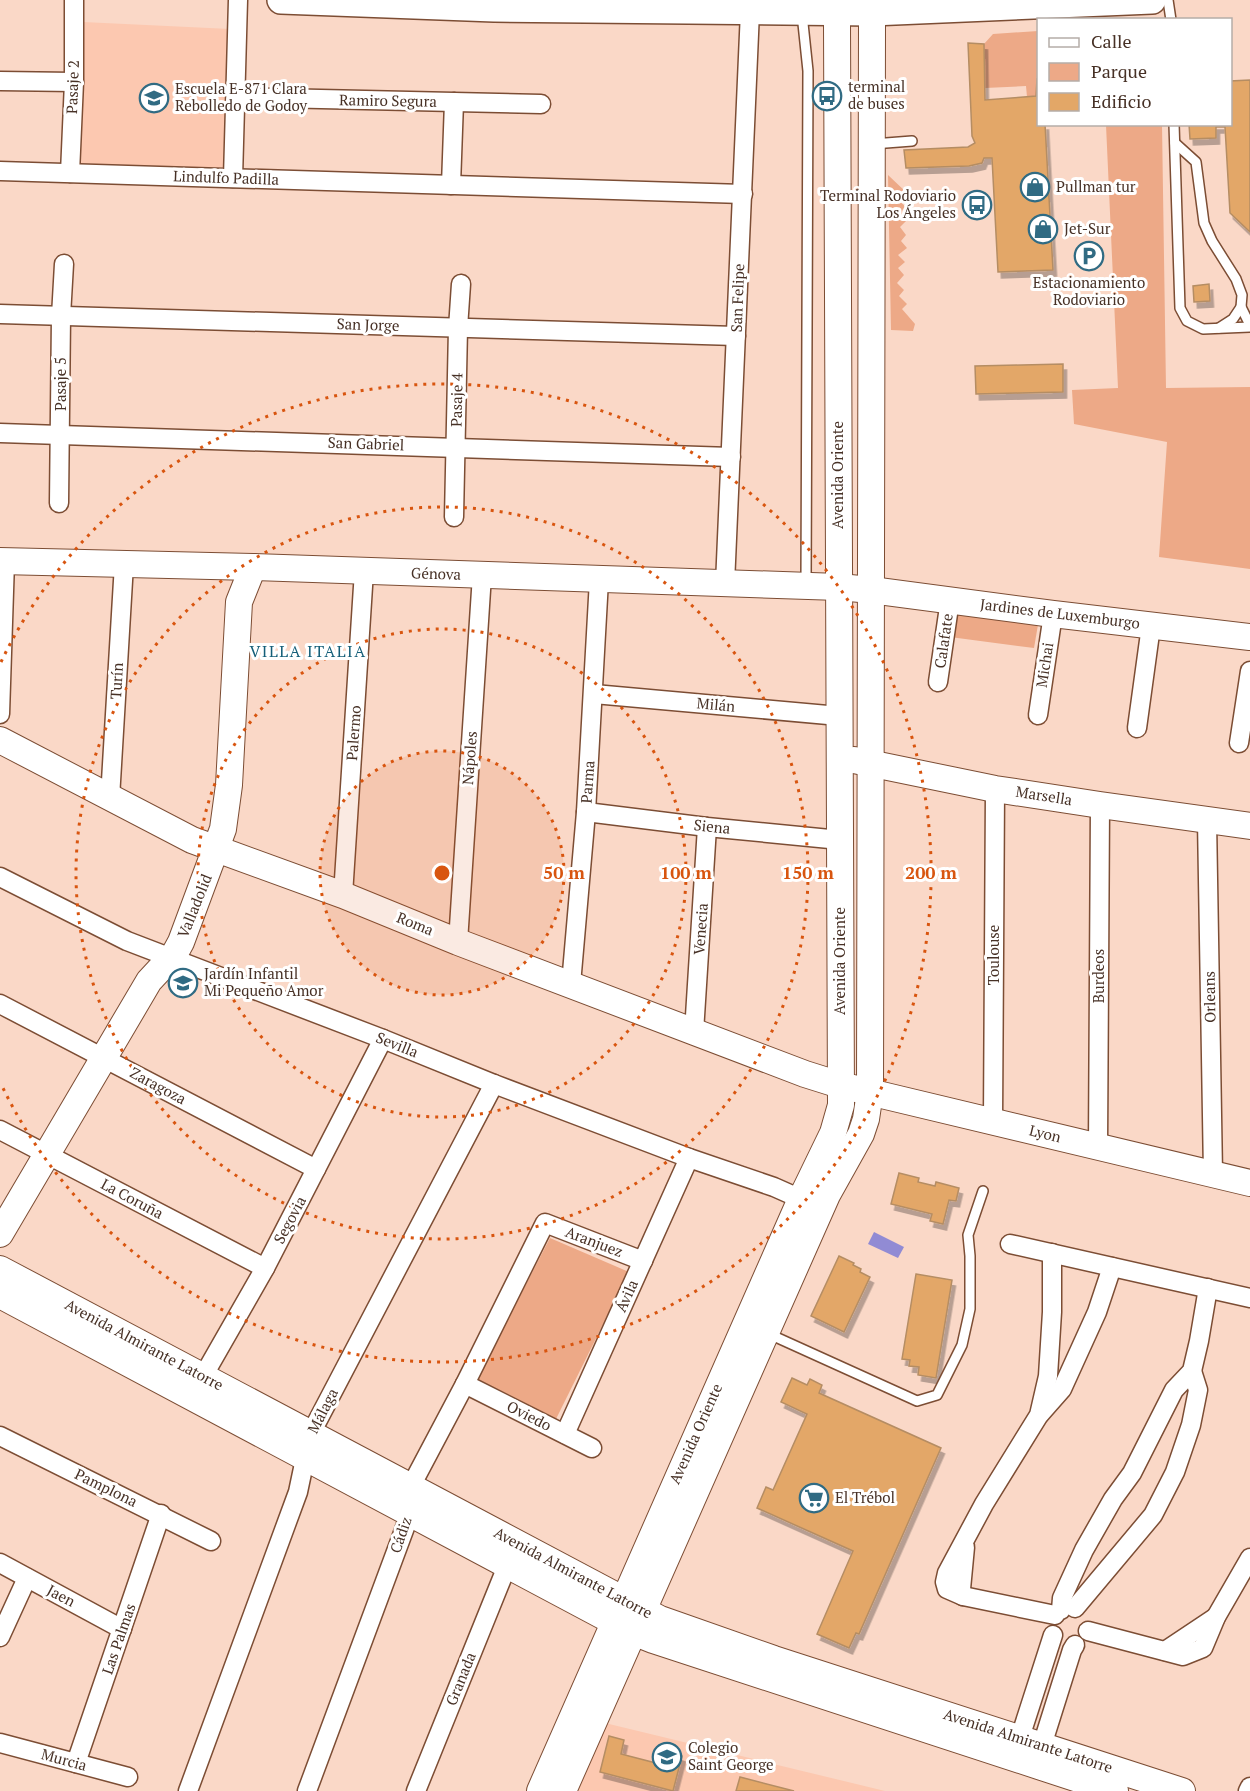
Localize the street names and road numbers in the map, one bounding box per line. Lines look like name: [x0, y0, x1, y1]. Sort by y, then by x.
street label: Pasaje 2: [61, 60, 83, 114]
street label: Ramiro Segura: [339, 89, 437, 111]
street label: Lindulfo Padilla: [173, 165, 280, 189]
street label: San Felipe: [726, 263, 748, 333]
street label: San Jorge: [336, 313, 400, 335]
street label: Pasaje 5: [50, 357, 70, 411]
street label: Pasaje 4: [446, 373, 466, 427]
street label: Avenida Oriente: [827, 421, 847, 529]
street label: San Gabriel: [327, 432, 405, 454]
street label: Génova: [411, 562, 462, 584]
street label: Jardines de Luxemburgo: [979, 593, 1141, 633]
street label: Calafate: [929, 612, 957, 670]
street label: Michai: [1031, 641, 1057, 689]
street label: Turín: [105, 662, 127, 700]
street label: Milán: [696, 692, 736, 716]
street label: Palermo: [341, 705, 365, 761]
street label: Nápoles: [457, 730, 481, 786]
street label: Parma: [576, 759, 598, 804]
street label: Marsella: [1014, 781, 1074, 809]
street label: Siena: [693, 814, 732, 838]
street label: Valladolid: [172, 871, 216, 941]
street label: Venecia: [688, 902, 712, 956]
street label: Roma: [394, 907, 437, 940]
street label: Avenida Oriente: [829, 907, 849, 1015]
street label: Toulouse: [983, 925, 1003, 985]
street label: Burdeos: [1088, 949, 1108, 1003]
street label: Orleans: [1199, 971, 1219, 1023]
street label: Sevilla: [373, 1027, 422, 1062]
street label: Zaragoza: [127, 1062, 190, 1108]
street label: Lyon: [1027, 1119, 1063, 1147]
street label: La Coruña: [98, 1173, 168, 1223]
street label: Segovia: [268, 1192, 310, 1247]
street label: Aranjuez: [563, 1221, 626, 1261]
street label: Ávila: [610, 1276, 642, 1315]
street label: Avenida Almirante Latorre: [62, 1294, 227, 1394]
street label: Avenida Oriente: [664, 1380, 726, 1487]
street label: Málaga: [302, 1384, 342, 1437]
street label: Oviedo: [504, 1395, 555, 1435]
street label: Pamplona: [72, 1463, 141, 1511]
street label: Cádiz: [385, 1514, 416, 1556]
street label: Avenida Almirante Latorre: [491, 1522, 656, 1622]
street label: Jaen: [44, 1579, 79, 1611]
street label: Las Palmas: [97, 1600, 140, 1677]
street label: Granada: [440, 1649, 480, 1708]
street label: Avenida Almirante Latorre: [941, 1703, 1115, 1777]
street label: Murcia: [39, 1743, 90, 1775]

